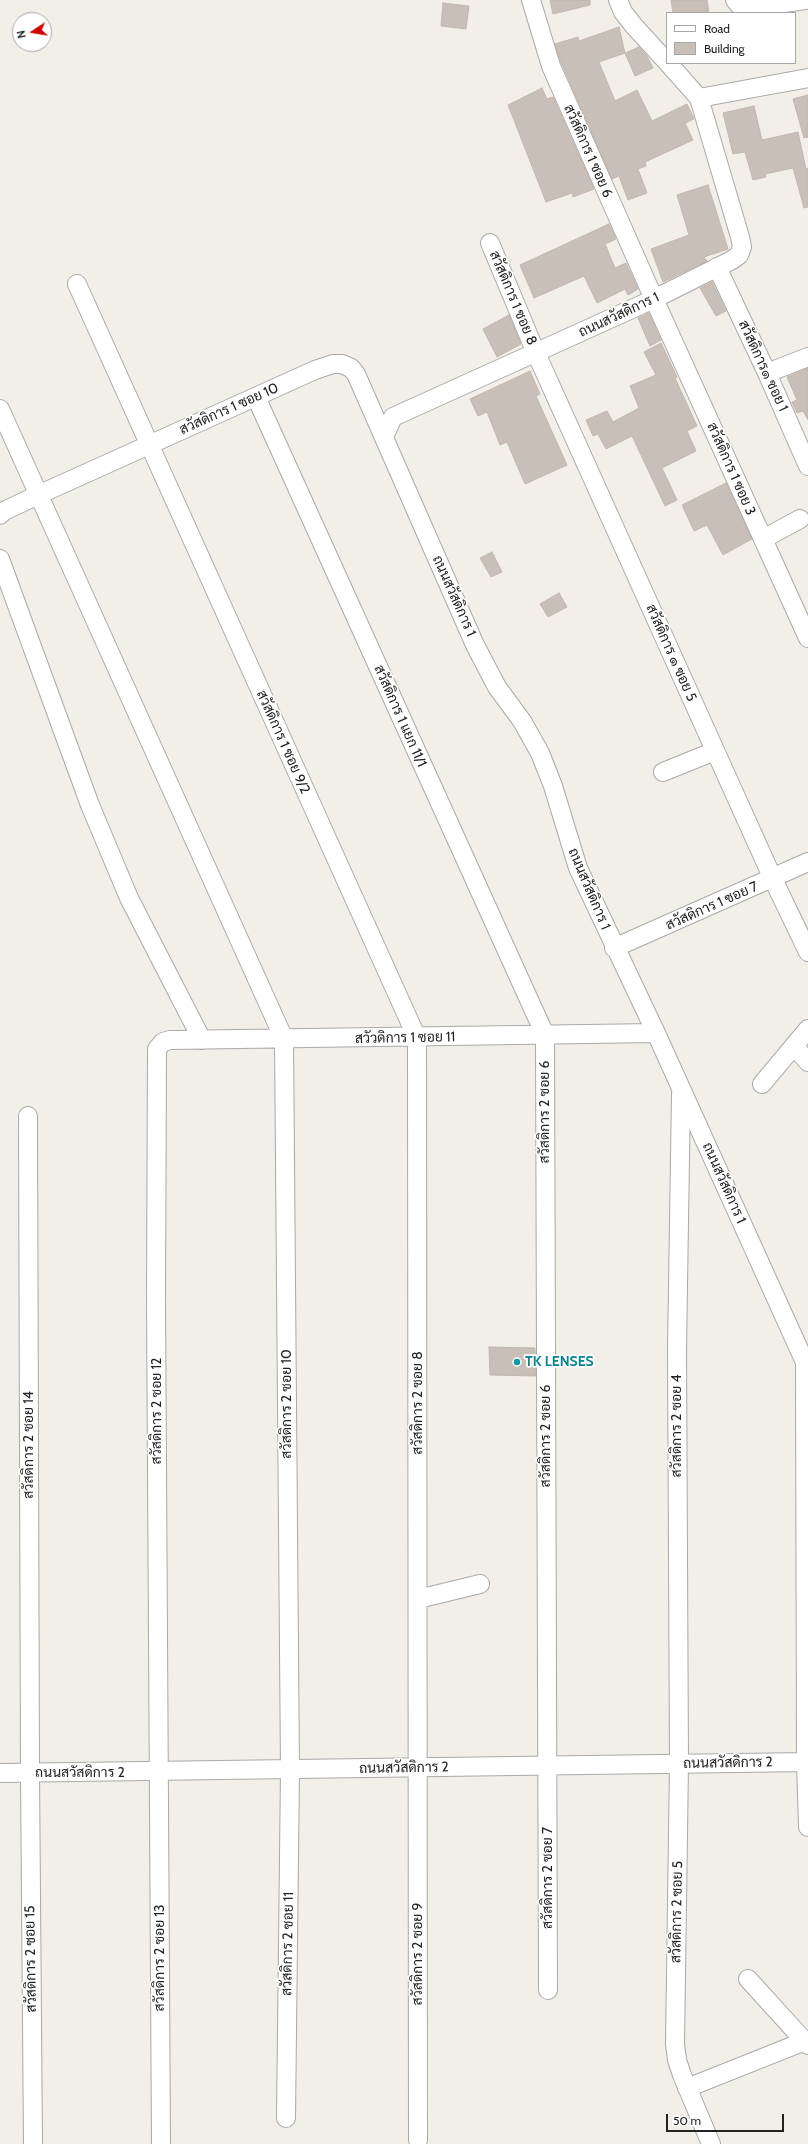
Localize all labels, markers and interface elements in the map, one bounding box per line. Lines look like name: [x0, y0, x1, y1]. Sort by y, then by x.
north arrow: [12, 12, 52, 52]
legend: [666, 12, 796, 64]
text: Road: [704, 21, 730, 36]
text: N: [14, 29, 29, 40]
text: Building: [704, 41, 745, 56]
street label: สวัสดิการ 1 ซอย 6: [560, 102, 616, 200]
street label: สวัสดิการ 1 ซอย 8: [486, 248, 540, 348]
street label: ถนนสวัสดิการ 1: [576, 289, 662, 341]
street label: สวัสดิการ๑ ซอย 1: [735, 318, 791, 414]
street label: สวัสดิการ 1 ซอย 10: [177, 380, 281, 438]
street label: สวัสดิการ 1 ซอย 3: [703, 420, 759, 518]
street label: ถนนสวัสดิการ 1: [429, 553, 479, 639]
street label: สวัสดิการ ๑ ซอย 5: [642, 602, 700, 704]
street label: สวัสดิการ 1 แยก 11/1: [370, 662, 430, 770]
street label: สวัสดิการ 1 ซอย 9/2: [253, 688, 313, 796]
street label: ถนนสวัสดิการ 1: [564, 846, 614, 932]
street label: สวัสดิการ 1 ซอย 7: [663, 878, 761, 934]
street label: สวัวดิการ 1 ซอย 11: [355, 1029, 455, 1047]
street label: สวัสดิการ 2 ซอย 6: [537, 1061, 553, 1163]
street label: ถนนสวัสดิการ 1: [699, 1140, 749, 1226]
street label: สวัสดิการ 2 ซอย 10: [279, 1349, 295, 1459]
street label: สวัสดิการ 2 ซอย 8: [410, 1351, 426, 1455]
place label: TK LENSES: [525, 1354, 594, 1370]
marker: TK LENSES: [512, 1357, 522, 1367]
street label: สวัสดิการ 2 ซอย 12: [149, 1358, 165, 1464]
street label: สวัสดิการ 2 ซอย 4: [669, 1374, 685, 1478]
street label: สวัสดิการ 2 ซอย 6: [538, 1385, 554, 1487]
street label: สวัสดิการ 2 ซอย 14: [21, 1391, 37, 1499]
street label: ถนนสวัสดิการ 2: [683, 1754, 773, 1772]
street label: ถนนสวัสดิการ 2: [359, 1759, 449, 1777]
street label: ถนนสวัสดิการ 2: [35, 1765, 125, 1781]
street label: สวัสดิการ 2 ซอย 7: [540, 1827, 556, 1929]
street label: สวัสดิการ 2 ซอย 5: [668, 1861, 686, 1963]
street label: สวัสดิการ 2 ซอย 11: [279, 1892, 297, 1996]
street label: สวัสดิการ 2 ซอย 9: [410, 1903, 426, 2005]
street label: สวัสดิการ 2 ซอย 13: [152, 1904, 168, 2012]
street label: สวัสดิการ 2 ซอย 15: [22, 1905, 40, 2013]
scale bar: [668, 2106, 786, 2132]
text: 50 m: [673, 2113, 701, 2128]

